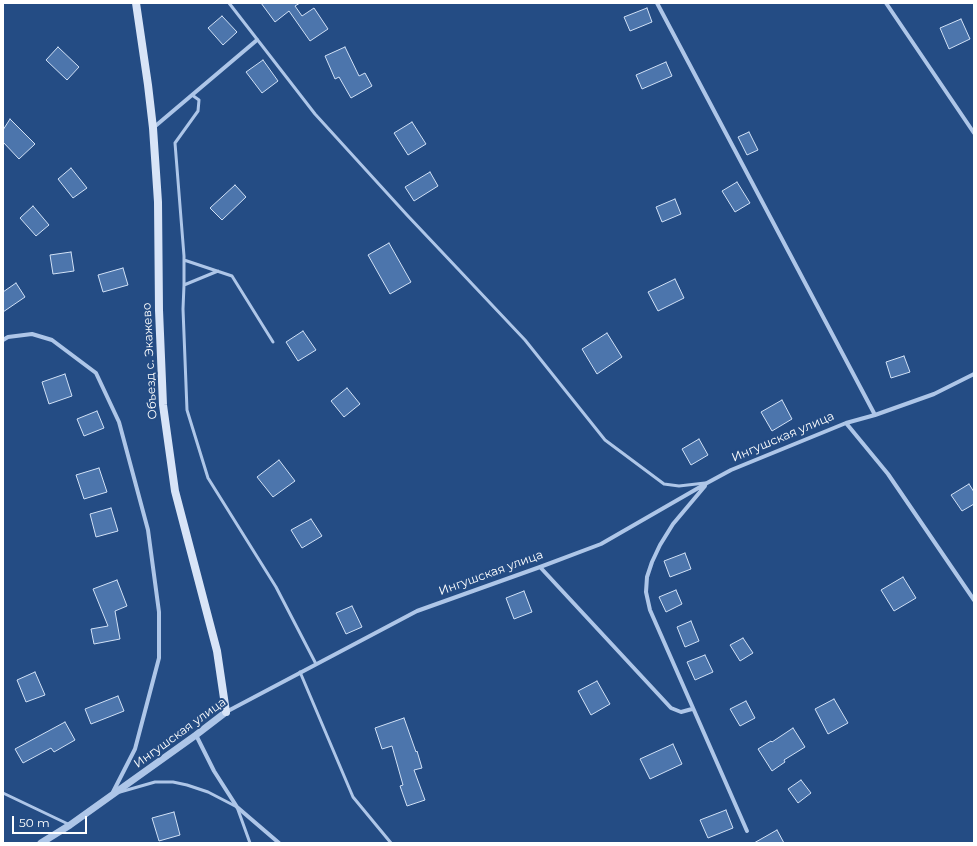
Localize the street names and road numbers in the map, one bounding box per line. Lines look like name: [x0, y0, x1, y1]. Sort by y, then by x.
street label: Объезд с. Экажево: [140, 302, 160, 420]
street label: Ингушская улица: [730, 409, 836, 465]
street label: Ингушская улица: [437, 547, 545, 599]
street label: Ингушская улица: [131, 695, 229, 771]

